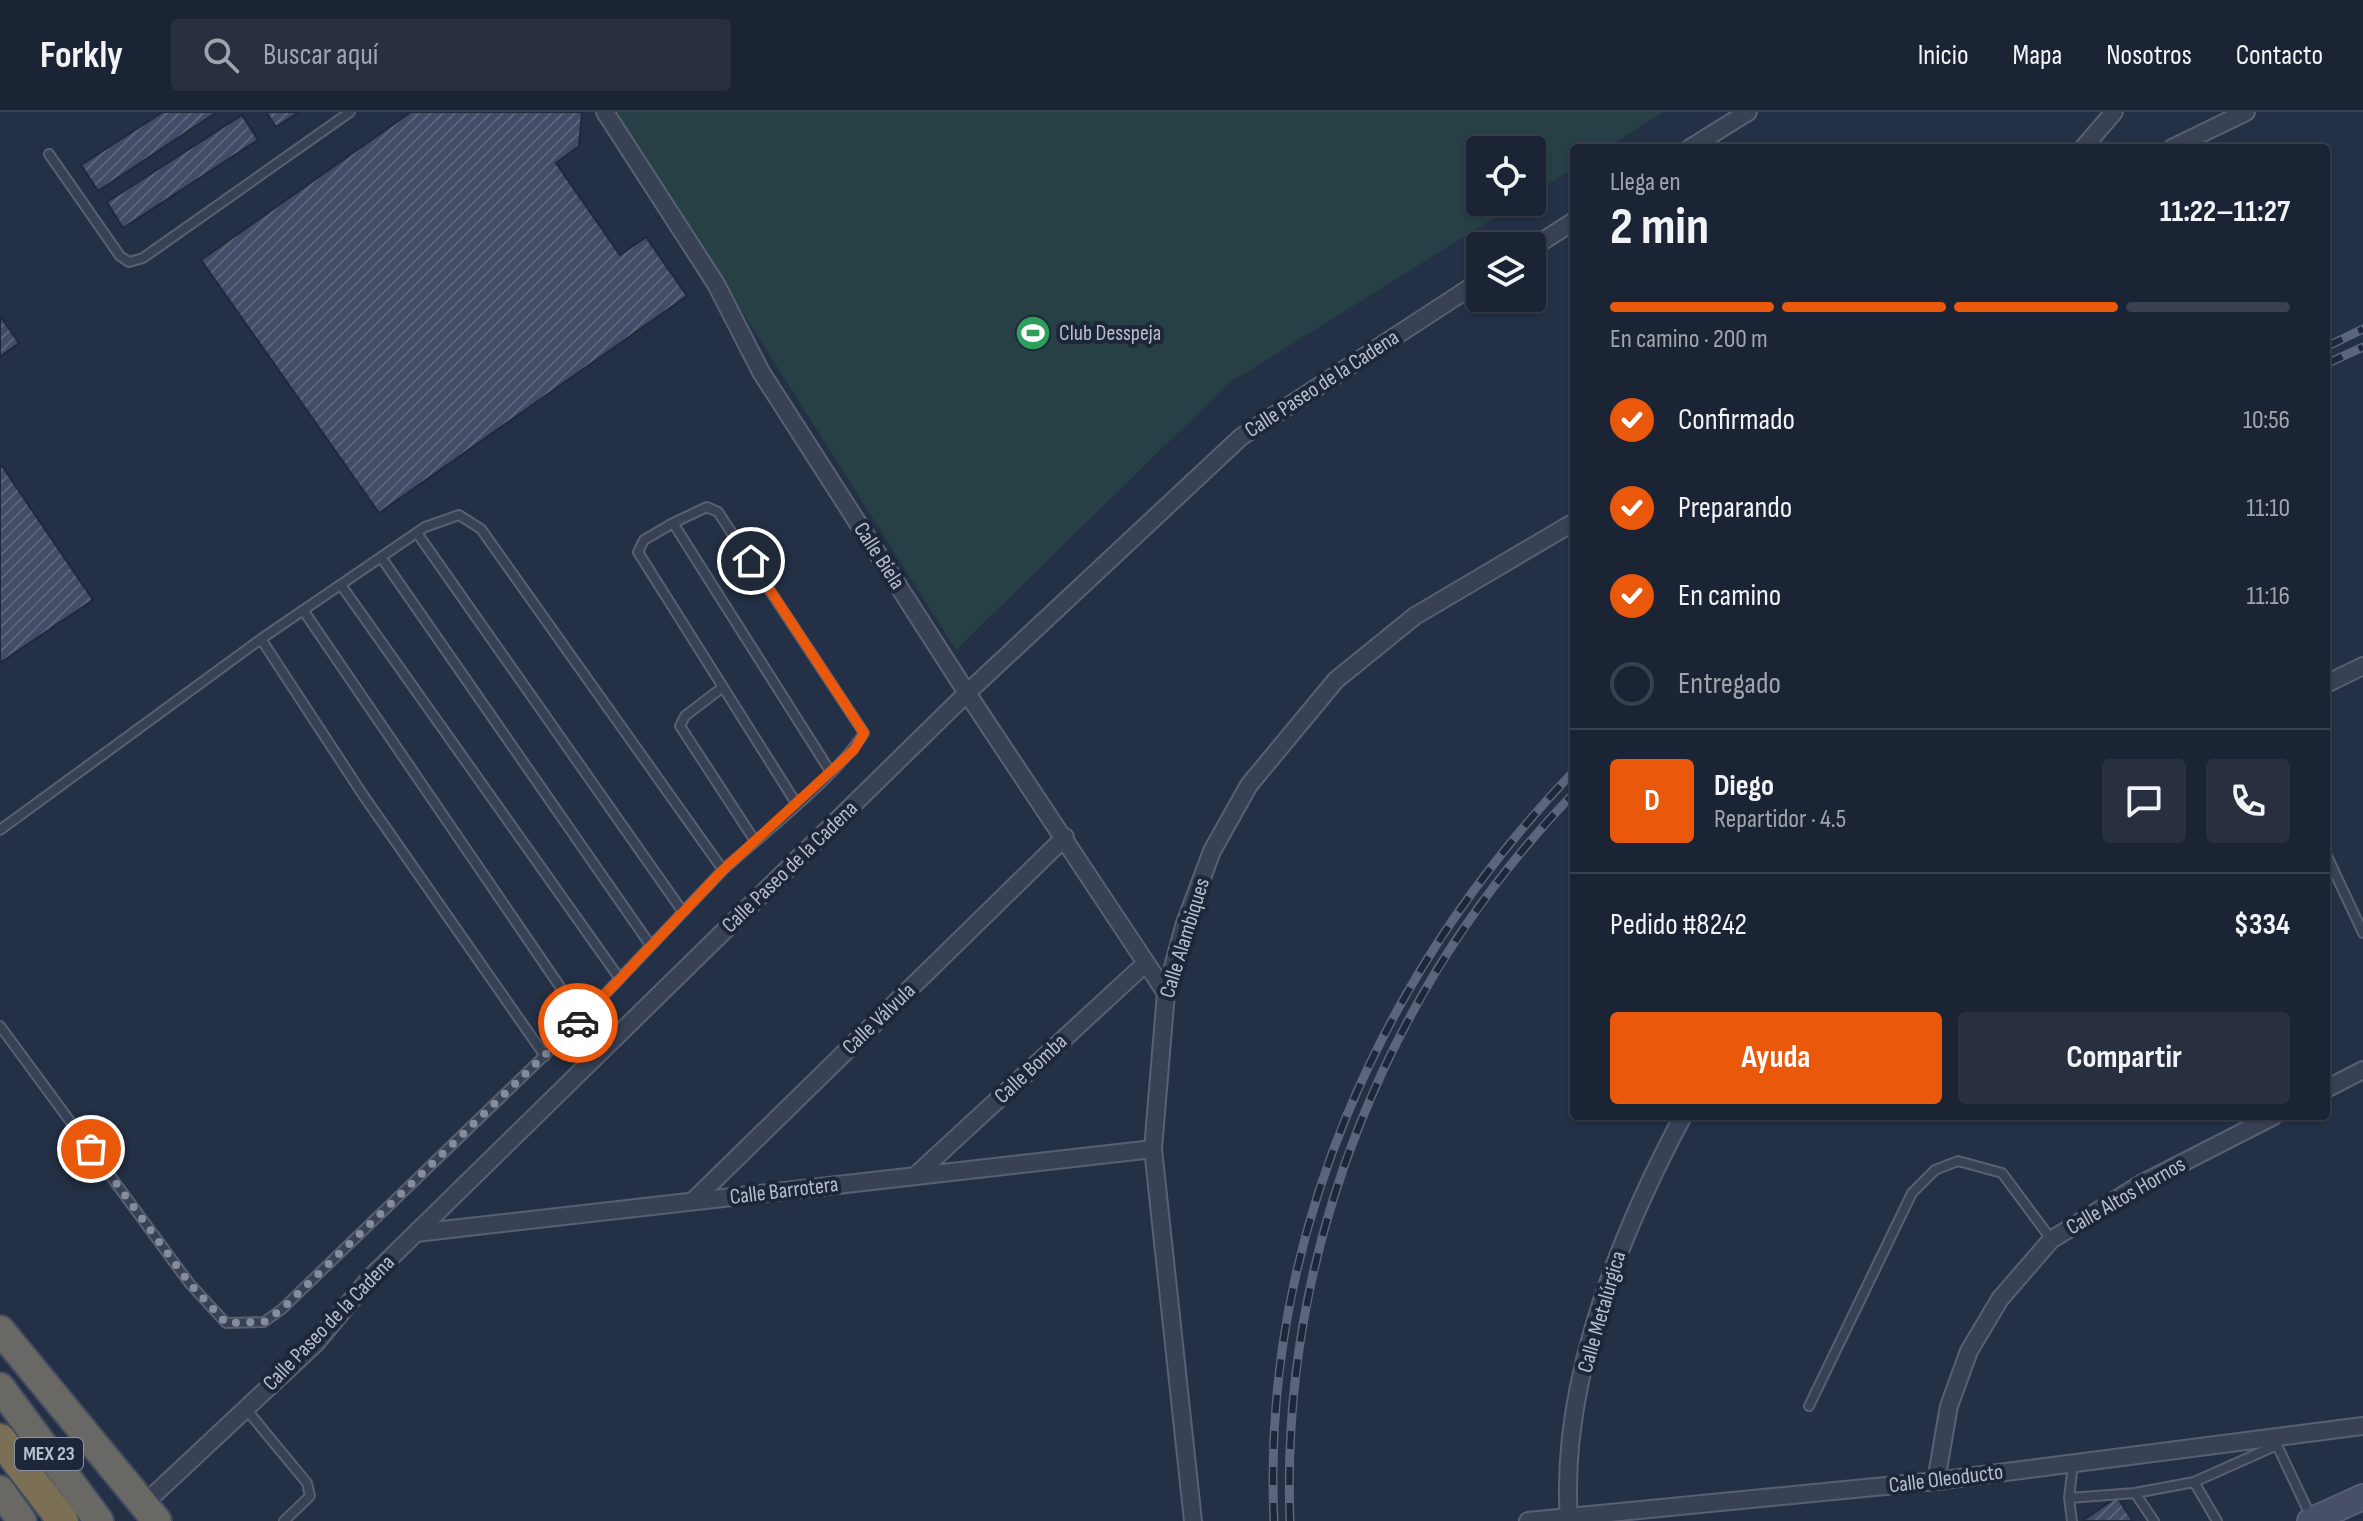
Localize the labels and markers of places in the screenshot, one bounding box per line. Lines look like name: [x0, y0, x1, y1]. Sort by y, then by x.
sports icon: Club Desspeja: [1014, 314, 1052, 352]
place label: Club Desspeja: [1059, 320, 1161, 347]
pin: [717, 527, 785, 595]
pin: [57, 1115, 125, 1183]

